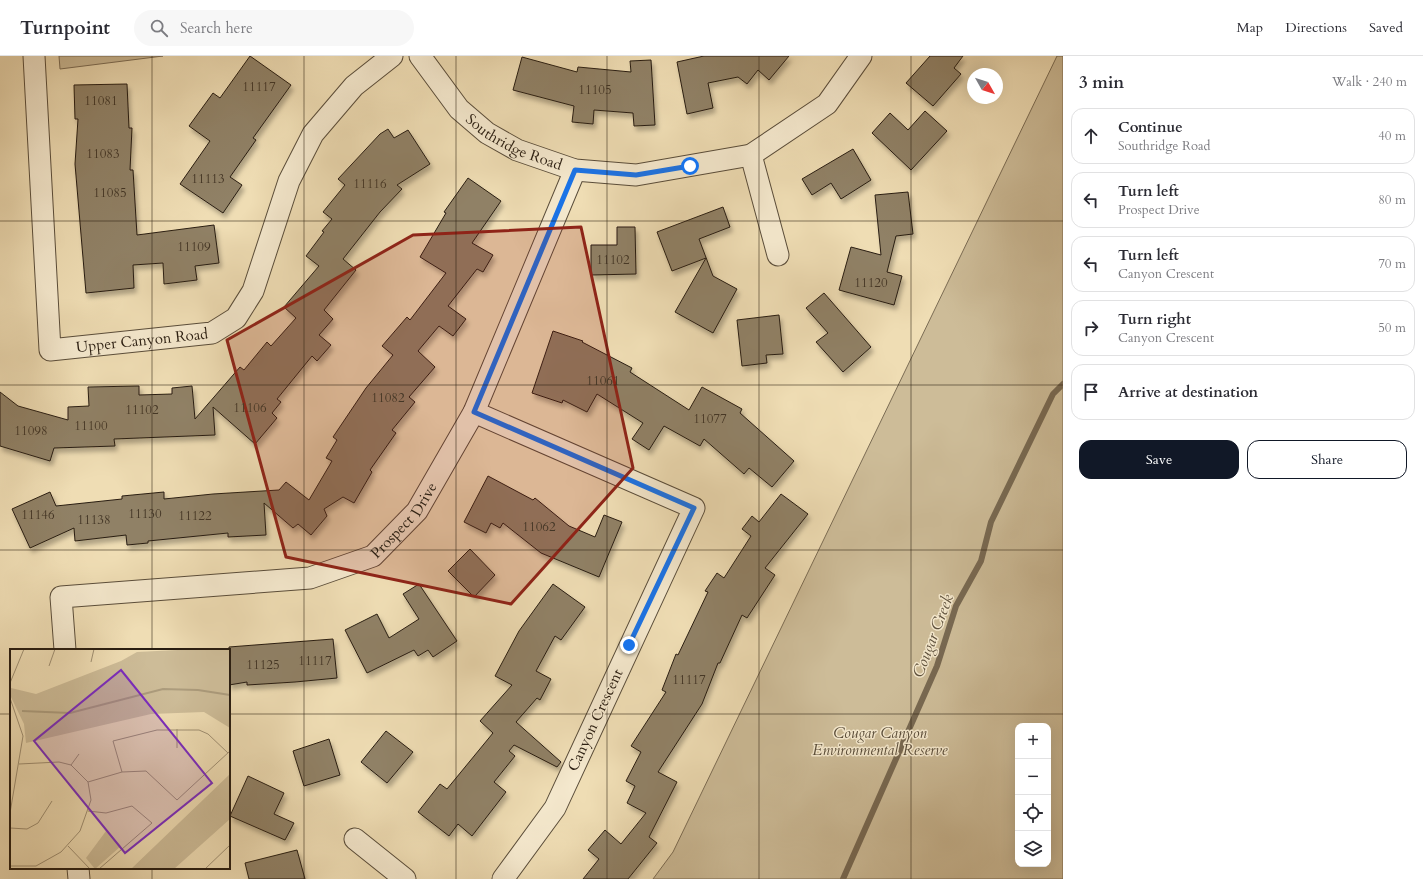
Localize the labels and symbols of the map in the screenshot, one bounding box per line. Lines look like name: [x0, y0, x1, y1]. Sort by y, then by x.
north arrow: [967, 68, 1003, 104]
house number: 11117: [242, 78, 276, 96]
house number: 11105: [578, 81, 612, 99]
house number: 11081: [84, 92, 118, 110]
street label: Southridge Road: [461, 109, 565, 175]
house number: 11083: [86, 145, 120, 163]
route start: [681, 157, 699, 175]
house number: 11113: [191, 170, 225, 188]
house number: 11116: [353, 175, 387, 193]
house number: 11085: [93, 184, 127, 202]
house number: 11109: [177, 238, 211, 256]
house number: 11102: [596, 251, 630, 269]
house number: 11120: [854, 274, 888, 292]
street label: Upper Canyon Road: [75, 323, 209, 357]
house number: 11061: [586, 372, 620, 390]
house number: 11082: [371, 389, 405, 407]
house number: 11106: [233, 399, 267, 417]
house number: 11102: [125, 401, 159, 419]
house number: 11077: [693, 410, 727, 428]
house number: 11100: [74, 417, 108, 435]
house number: 11098: [14, 422, 48, 440]
street label: Prospect Drive: [366, 478, 442, 563]
house number: 11130: [128, 505, 162, 523]
house number: 11146: [21, 506, 55, 524]
house number: 11122: [178, 507, 212, 525]
house number: 11138: [77, 511, 111, 529]
house number: 11062: [522, 518, 556, 536]
water label: Cougar Creek: [907, 591, 959, 681]
route end: [620, 636, 638, 654]
inset map: [10, 649, 230, 869]
house number: 11117: [298, 652, 332, 670]
house number: 11125: [246, 656, 280, 674]
street label: Canyon Crescent: [563, 665, 628, 774]
house number: 11117: [672, 671, 706, 689]
park label: Cougar Canyon Environmental Reserve: [812, 723, 948, 760]

